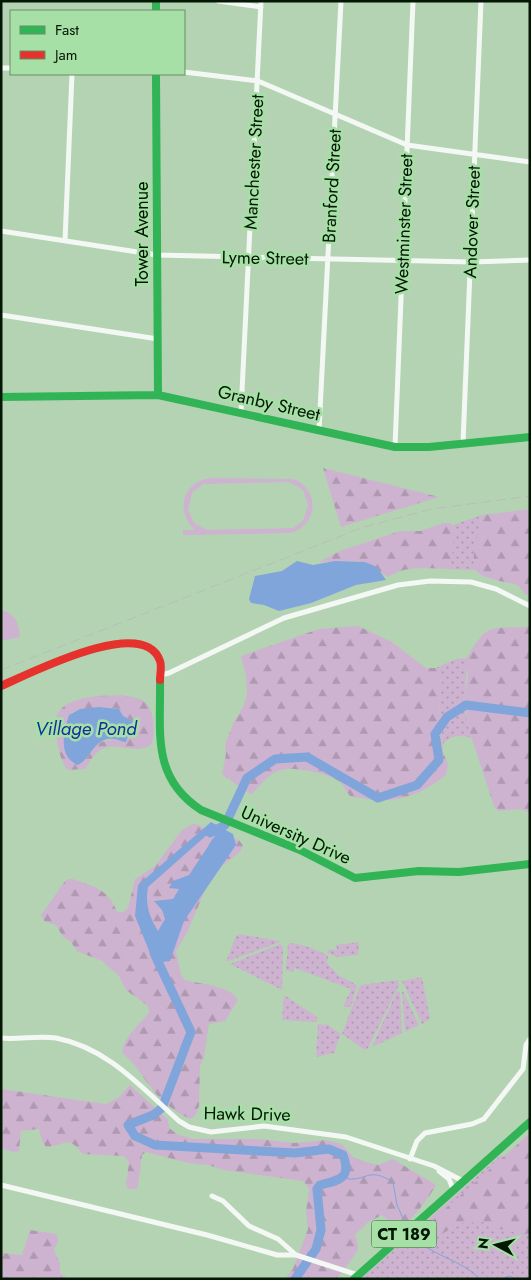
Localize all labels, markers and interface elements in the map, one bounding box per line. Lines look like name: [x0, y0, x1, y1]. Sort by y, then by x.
legend: [10, 10, 185, 75]
text: Fast: [55, 19, 79, 41]
text: Jam: [53, 44, 78, 66]
street label: Manchester Street: [237, 93, 271, 230]
street label: Branford Street: [316, 128, 348, 244]
street label: Westminster Street: [389, 153, 419, 295]
street label: Andover Street: [457, 165, 487, 279]
street label: Tower Avenue: [129, 181, 155, 287]
street label: Lyme Street: [221, 244, 309, 272]
street label: Granby Street: [215, 379, 323, 428]
water label: Village Pond: [35, 715, 138, 742]
street label: University Drive: [237, 799, 355, 871]
street label: Hawk Drive: [203, 1100, 291, 1128]
road number: CT 189: [372, 1220, 436, 1248]
north arrow: [471, 1220, 521, 1270]
text: N: [472, 1237, 494, 1250]

